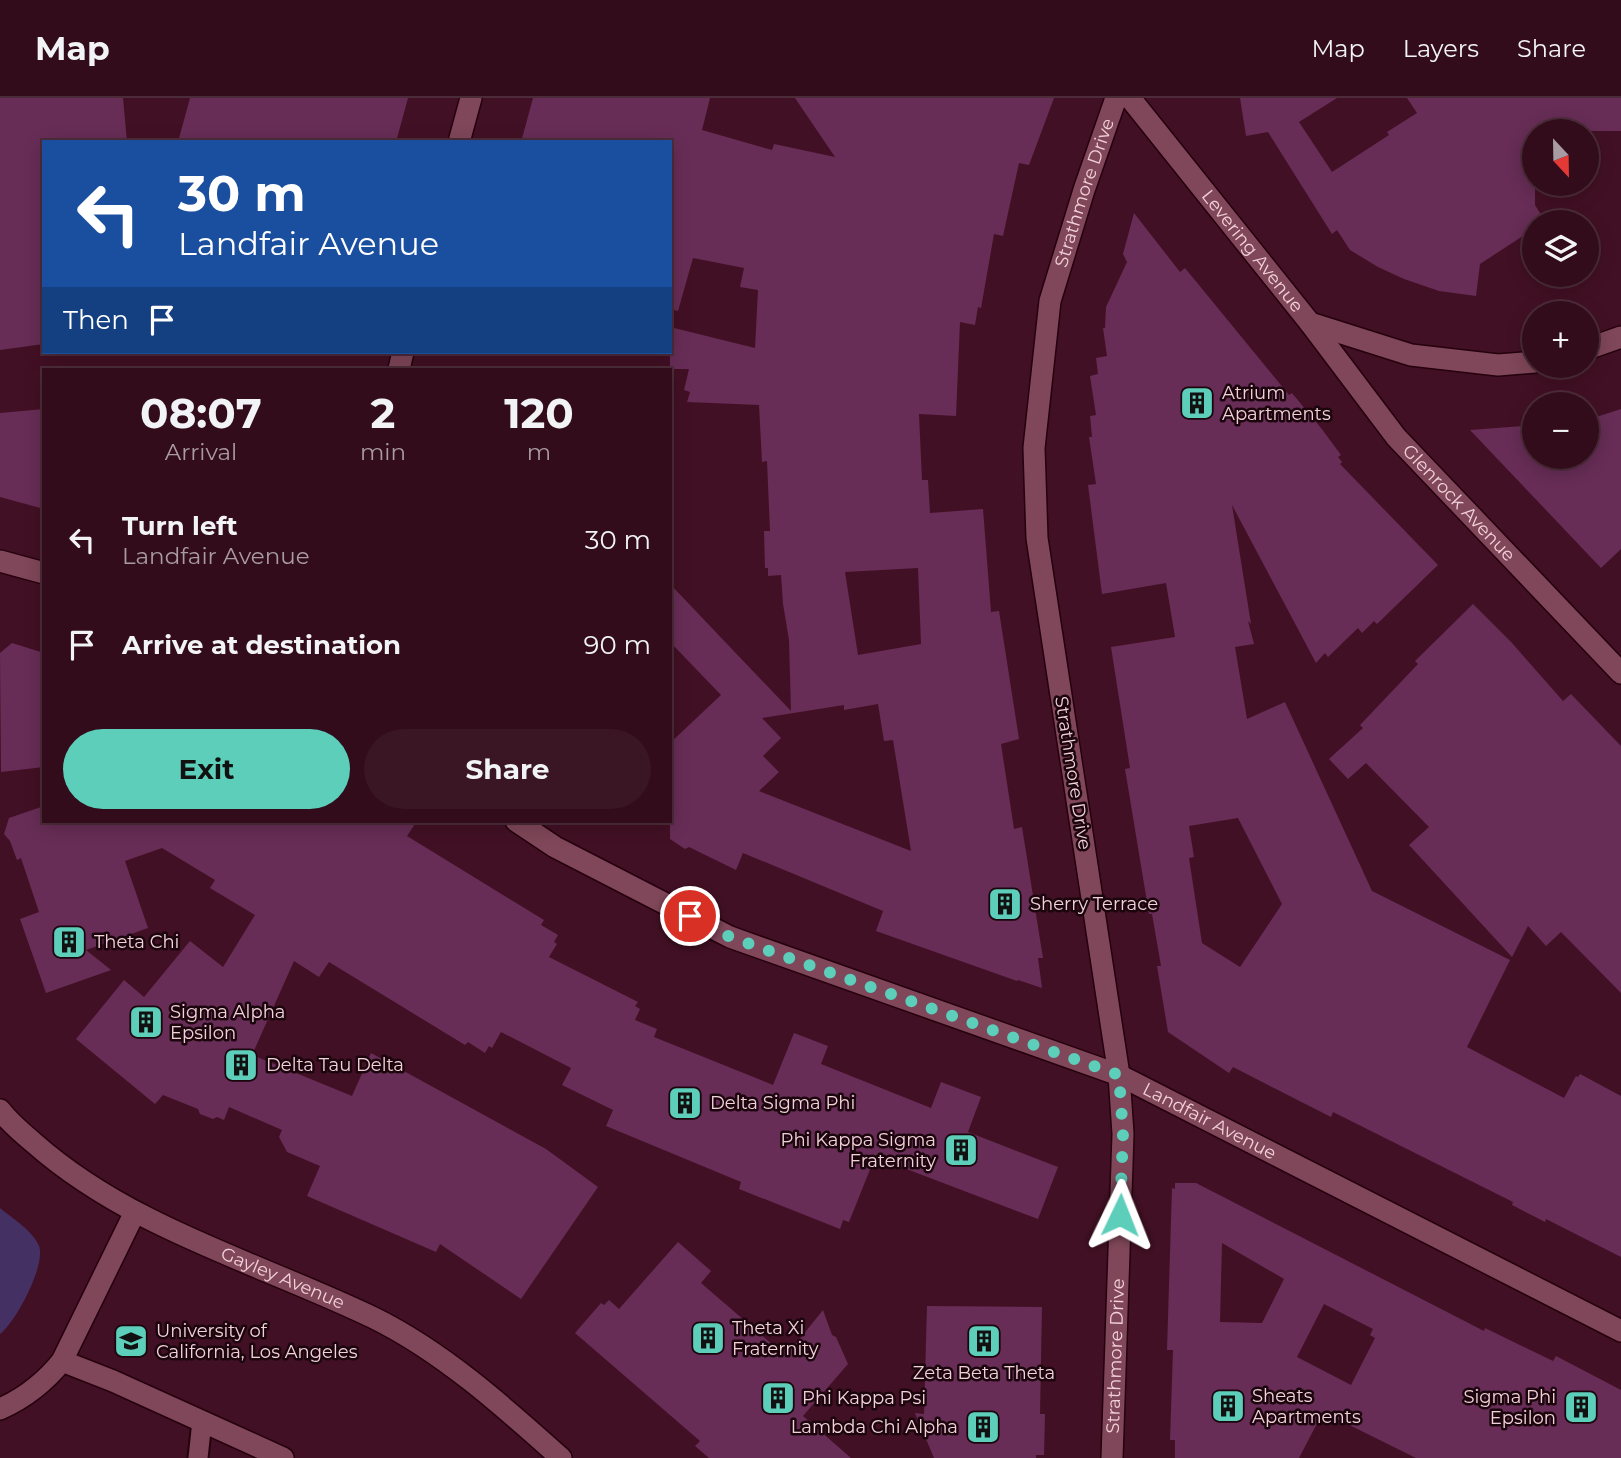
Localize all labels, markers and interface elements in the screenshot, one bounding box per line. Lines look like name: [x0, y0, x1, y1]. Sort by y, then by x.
text: Map: [35, 28, 110, 68]
text: Map: [1311, 34, 1365, 63]
text: Layers: [1403, 34, 1479, 63]
text: Share: [1517, 34, 1586, 63]
street label: Strathmore Drive: [1050, 115, 1119, 270]
north arrow: [1522, 119, 1600, 196]
map controls: [1522, 119, 1599, 469]
text: 30 m: [178, 164, 306, 223]
icon: left: [63, 168, 154, 259]
street label: Levering Avenue: [1197, 185, 1308, 317]
button: layers: [1522, 210, 1599, 287]
text: Landfair Avenue: [178, 224, 439, 263]
icon: arrive: [143, 301, 181, 339]
button: +: [1522, 301, 1599, 378]
text: Then: [63, 304, 129, 336]
place label: Atrium Apartments: [1222, 382, 1331, 425]
building icon: Atrium Apartments: [1178, 384, 1216, 422]
text: 08:07: [140, 387, 262, 439]
text: 2: [371, 387, 395, 439]
text: 120: [504, 387, 574, 439]
button: −: [1522, 392, 1599, 469]
text: Arrival: [165, 438, 237, 466]
text: min: [360, 438, 406, 466]
text: m: [527, 438, 551, 466]
street label: Glenrock Avenue: [1398, 440, 1520, 566]
text: Turn left: [122, 510, 238, 542]
icon: left: [63, 521, 101, 559]
text: 30 m: [585, 524, 651, 556]
text: Landfair Avenue: [122, 542, 310, 570]
icon: arrive: [63, 626, 101, 664]
text: Arrive at destination: [122, 629, 401, 661]
text: 90 m: [584, 629, 651, 661]
street label: Strathmore Drive: [1050, 695, 1096, 851]
button: Exit: [63, 729, 350, 809]
button: Share: [364, 729, 651, 809]
building icon: Sherry Terrace: [986, 885, 1024, 923]
pin: [660, 886, 720, 946]
place label: Sherry Terrace: [1030, 893, 1158, 915]
icon: arrive: [671, 897, 709, 935]
building icon: Theta Chi: [50, 923, 88, 961]
place label: Theta Chi: [94, 931, 179, 953]
place label: Sigma Alpha Epsilon: [170, 1001, 285, 1044]
building icon: Sigma Alpha Epsilon: [127, 1003, 165, 1041]
building icon: Delta Tau Delta: [222, 1046, 260, 1084]
place label: Delta Tau Delta: [266, 1054, 404, 1076]
street label: Landfair Avenue: [1139, 1078, 1280, 1164]
building icon: Delta Sigma Phi: [666, 1084, 704, 1122]
place label: Delta Sigma Phi: [710, 1092, 855, 1114]
place label: Phi Kappa Sigma Fraternity: [781, 1129, 936, 1172]
building icon: Phi Kappa Sigma Fraternity: [942, 1131, 980, 1169]
position arrow: [1083, 1178, 1157, 1252]
street label: Gayley Avenue: [218, 1242, 348, 1314]
street label: Strathmore Drive: [1102, 1278, 1129, 1434]
place label: Theta Xi Fraternity: [732, 1317, 819, 1360]
building icon: Theta Xi Fraternity: [689, 1319, 727, 1357]
place label: University of California, Los Angeles: [156, 1320, 358, 1363]
school or university icon: University of California, Los Angeles: [112, 1322, 150, 1360]
building icon: Zeta Beta Theta: [965, 1322, 1003, 1360]
place label: Zeta Beta Theta: [913, 1362, 1055, 1384]
building icon: Phi Kappa Psi: [759, 1379, 797, 1417]
place label: Sheats Apartments: [1252, 1385, 1361, 1428]
place label: Sigma Phi Epsilon: [1463, 1386, 1556, 1429]
place label: Phi Kappa Psi: [802, 1387, 926, 1409]
building icon: Sheats Apartments: [1209, 1387, 1247, 1425]
building icon: Sigma Phi Epsilon: [1562, 1388, 1600, 1426]
building icon: Lambda Chi Alpha: [964, 1408, 1002, 1446]
place label: Lambda Chi Alpha: [791, 1416, 958, 1438]

